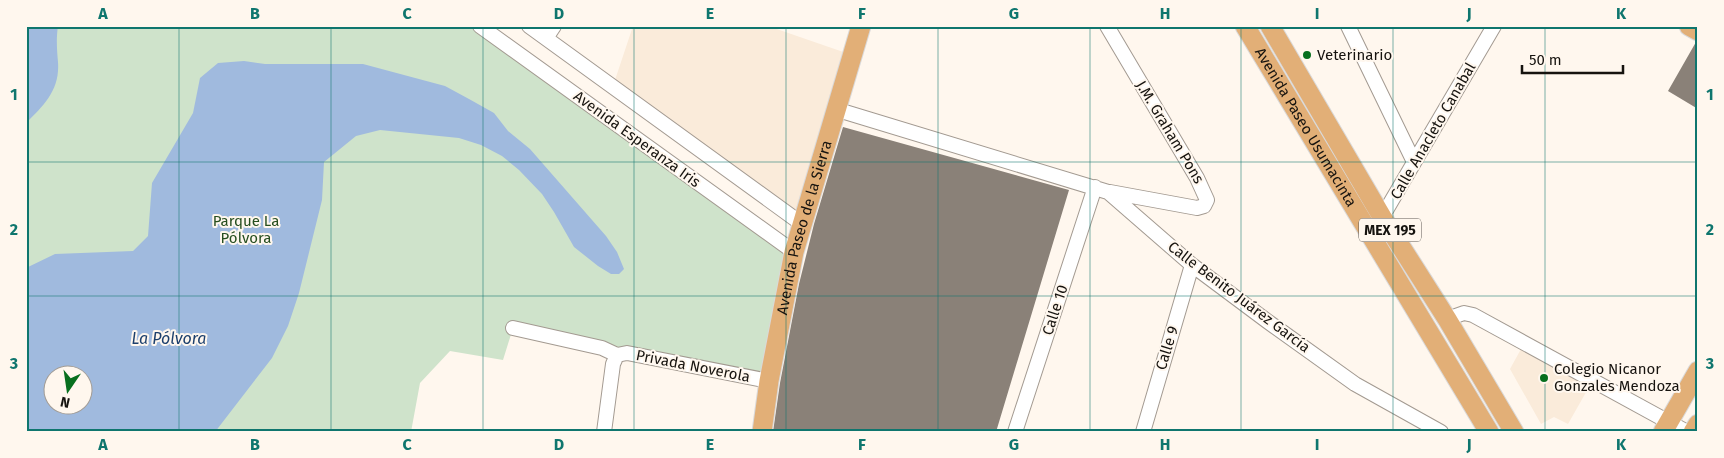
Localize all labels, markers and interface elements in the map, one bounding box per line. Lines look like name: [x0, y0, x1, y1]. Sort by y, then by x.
text: A: [97, 4, 108, 23]
text: B: [250, 4, 260, 23]
text: C: [402, 4, 412, 23]
text: D: [554, 4, 564, 23]
text: E: [706, 4, 714, 23]
text: F: [858, 4, 866, 23]
text: G: [1009, 4, 1019, 23]
text: H: [1160, 4, 1170, 23]
text: I: [1315, 4, 1319, 23]
text: J: [1465, 4, 1472, 23]
text: K: [1616, 4, 1627, 23]
scale bar: [1522, 42, 1623, 74]
street label: Avenida Paseo Usumacinta: [1251, 44, 1360, 210]
place label: Veterinario: [1317, 46, 1392, 64]
marker: Veterinario: [1301, 49, 1313, 61]
text: 50 m: [1529, 51, 1562, 69]
street label: Calle Anacleto Canabal: [1387, 59, 1480, 203]
street label: J.M. Graham Pons: [1132, 77, 1208, 187]
text: 1: [10, 85, 18, 104]
text: 1: [1706, 85, 1714, 104]
street label: Avenida Esperanza Iris: [570, 87, 704, 191]
street label: Avenida Paseo de la Sierra: [773, 138, 836, 316]
park label: Parque La Pólvora: [213, 212, 279, 247]
road number: MEX 195: [1359, 218, 1421, 242]
text: 2: [10, 220, 18, 239]
text: 2: [1706, 220, 1714, 239]
street label: Calle Benito Juárez García: [1164, 238, 1314, 356]
street label: Calle 10: [1038, 282, 1072, 338]
street label: Calle 9: [1152, 324, 1182, 372]
water label: La Pólvora: [132, 329, 206, 348]
street label: Privada Noverola: [634, 346, 752, 386]
text: 3: [9, 354, 18, 373]
text: 3: [1705, 354, 1714, 373]
place label: Colegio Nicanor Gonzales Mendoza: [1554, 360, 1680, 395]
north arrow: [42, 366, 92, 416]
marker: Colegio Nicanor Gonzales Mendoza: [1538, 372, 1550, 384]
text: N: [59, 393, 72, 412]
text: A: [97, 435, 108, 454]
text: B: [250, 435, 260, 454]
text: C: [402, 435, 412, 454]
text: D: [554, 435, 564, 454]
text: E: [706, 435, 714, 454]
text: F: [858, 435, 866, 454]
text: G: [1009, 435, 1019, 454]
text: H: [1160, 435, 1170, 454]
text: I: [1315, 435, 1319, 454]
text: J: [1465, 435, 1472, 454]
text: K: [1616, 435, 1627, 454]

